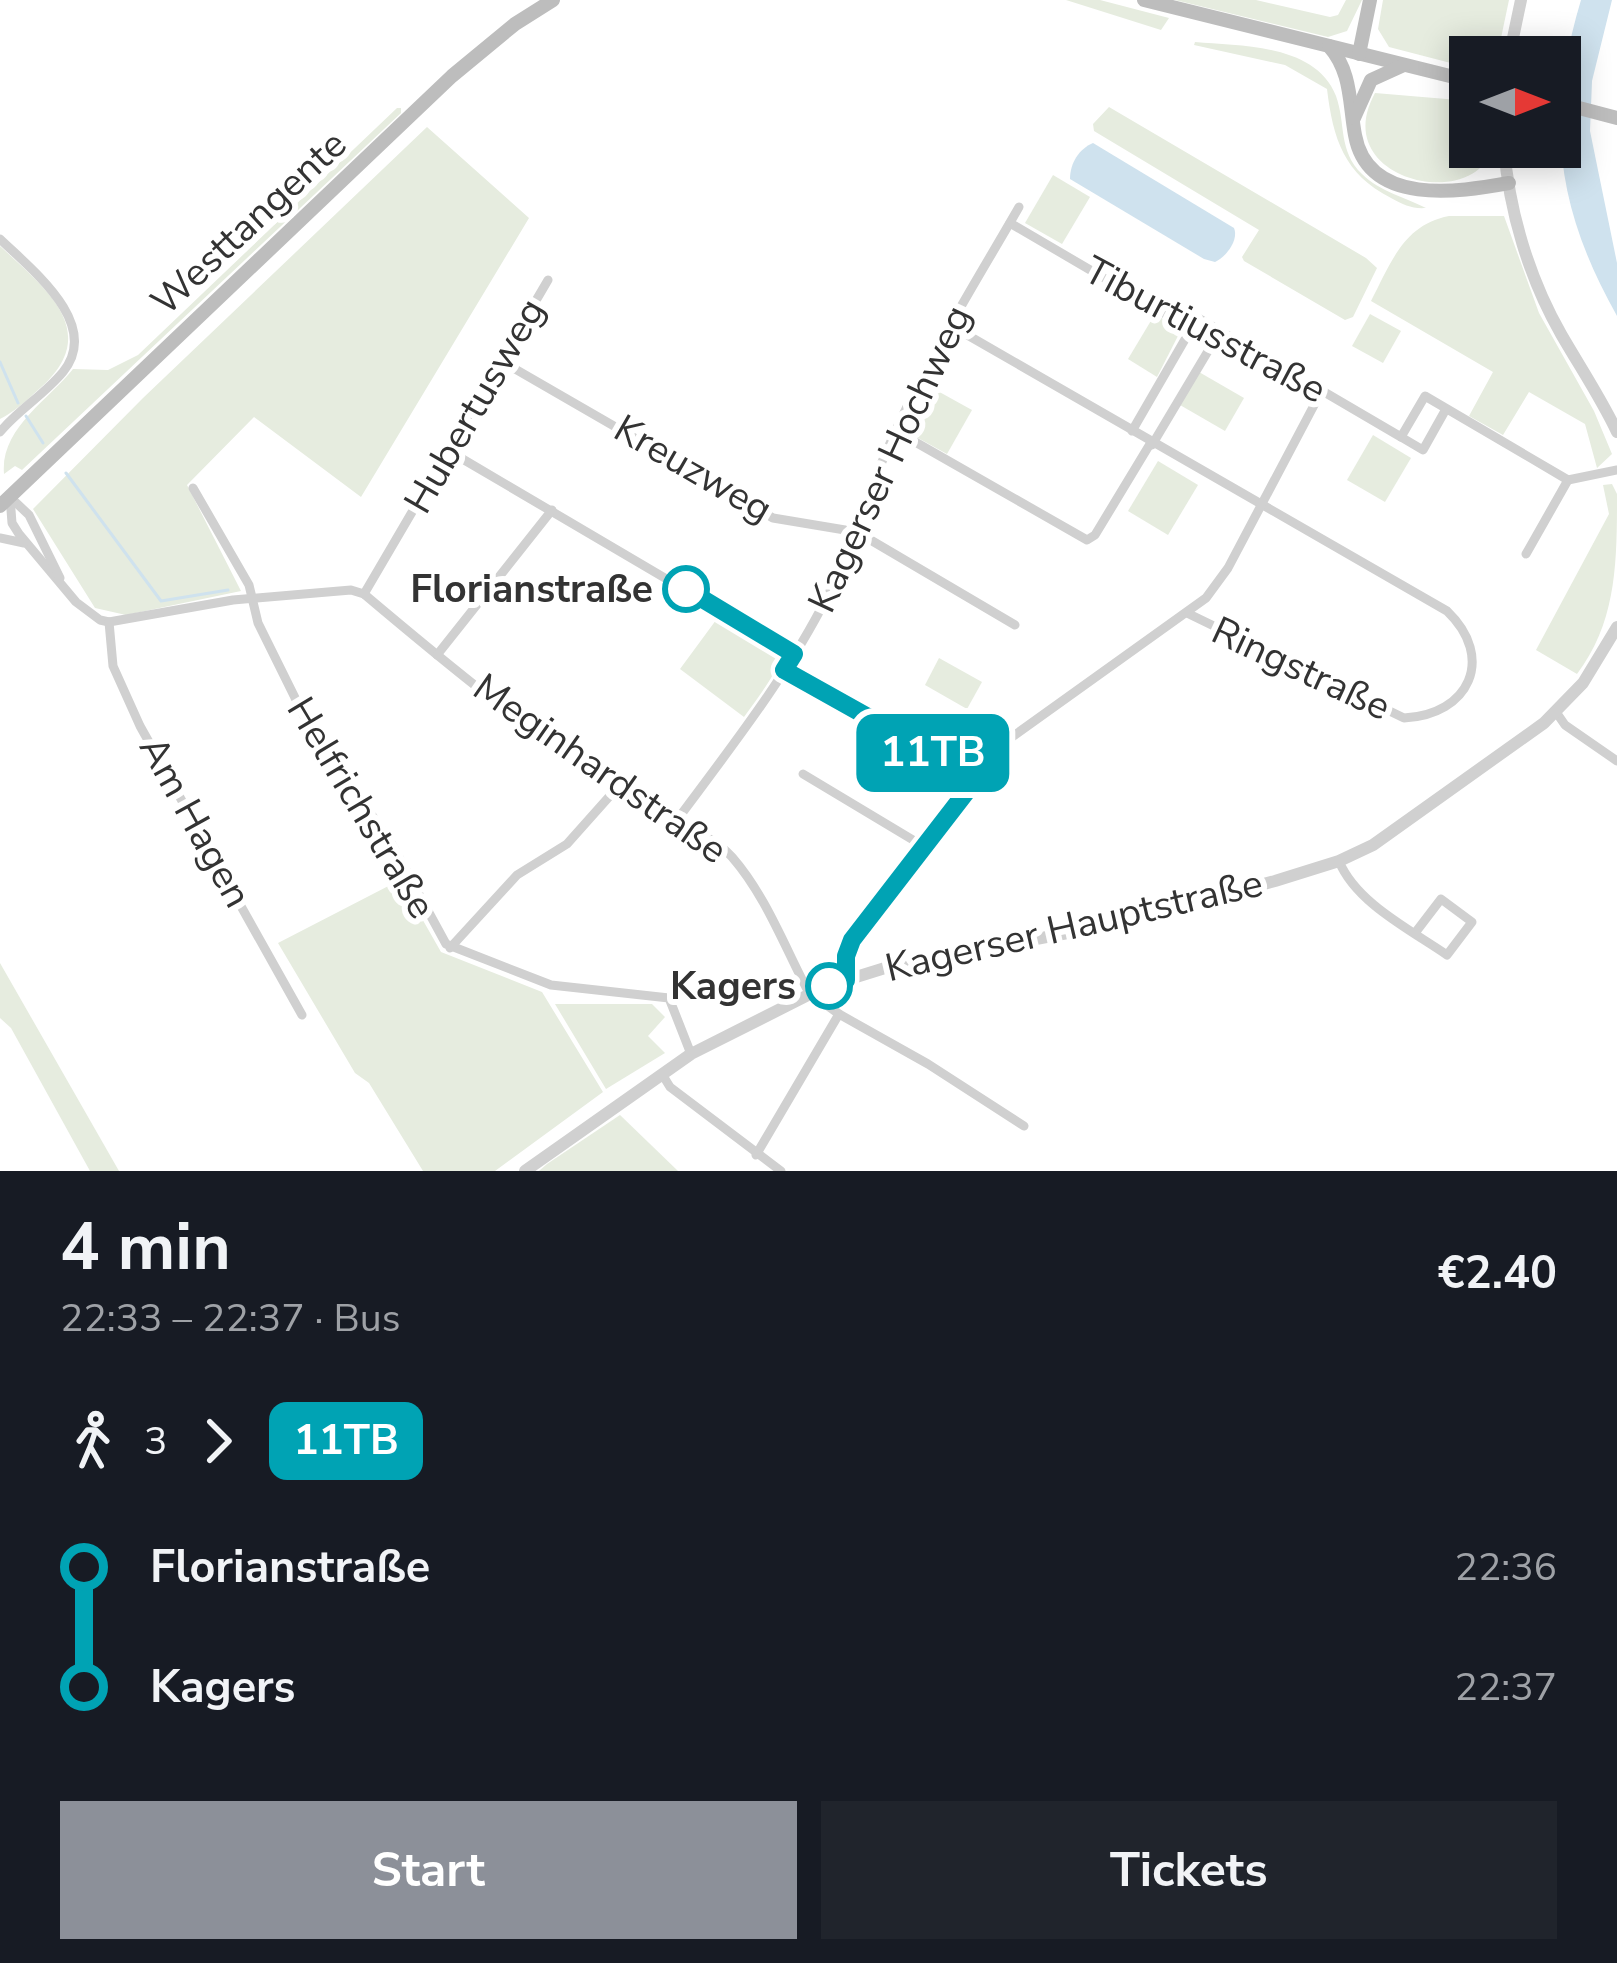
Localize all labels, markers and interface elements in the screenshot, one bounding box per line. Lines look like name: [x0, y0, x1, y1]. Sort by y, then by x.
north arrow: [1449, 36, 1581, 168]
map controls: [1449, 36, 1581, 168]
street label: Westtangente: [140, 119, 358, 327]
street label: Tiburtiusstraße: [1075, 244, 1335, 416]
street label: Hubertusweg: [392, 289, 558, 523]
street label: Kagerser Hochweg: [796, 297, 984, 621]
street label: Kreuzweg: [604, 402, 782, 536]
place label: Florianstraße: [410, 563, 653, 616]
marker: Florianstraße: [664, 567, 708, 611]
street label: Ringstraße: [1203, 605, 1399, 733]
street label: Meginhardstraße: [462, 662, 738, 876]
street label: Helfrichstraße: [274, 688, 448, 928]
line badge: 11TB: [849, 714, 1017, 792]
text: 11TB: [880, 724, 986, 781]
street label: Am Hagen: [126, 727, 264, 917]
street label: Kagerser Hauptstraße: [880, 857, 1268, 995]
place label: Kagers: [670, 960, 796, 1013]
marker: Kagers: [807, 964, 851, 1008]
text: 4 min: [60, 1202, 231, 1292]
text: €2.40: [1438, 1243, 1557, 1304]
text: 22:33 – 22:37 · Bus: [60, 1292, 400, 1345]
icon: walk: [60, 1408, 126, 1474]
icon: forward: [185, 1408, 251, 1474]
text: 11TB: [293, 1412, 399, 1469]
text: 3: [144, 1415, 167, 1468]
text: Florianstraße: [150, 1537, 430, 1598]
text: 22:36: [1455, 1541, 1557, 1594]
text: Kagers: [150, 1657, 295, 1718]
text: 22:37: [1455, 1661, 1557, 1714]
button: Start: [60, 1801, 797, 1939]
button: Tickets: [821, 1801, 1557, 1939]

